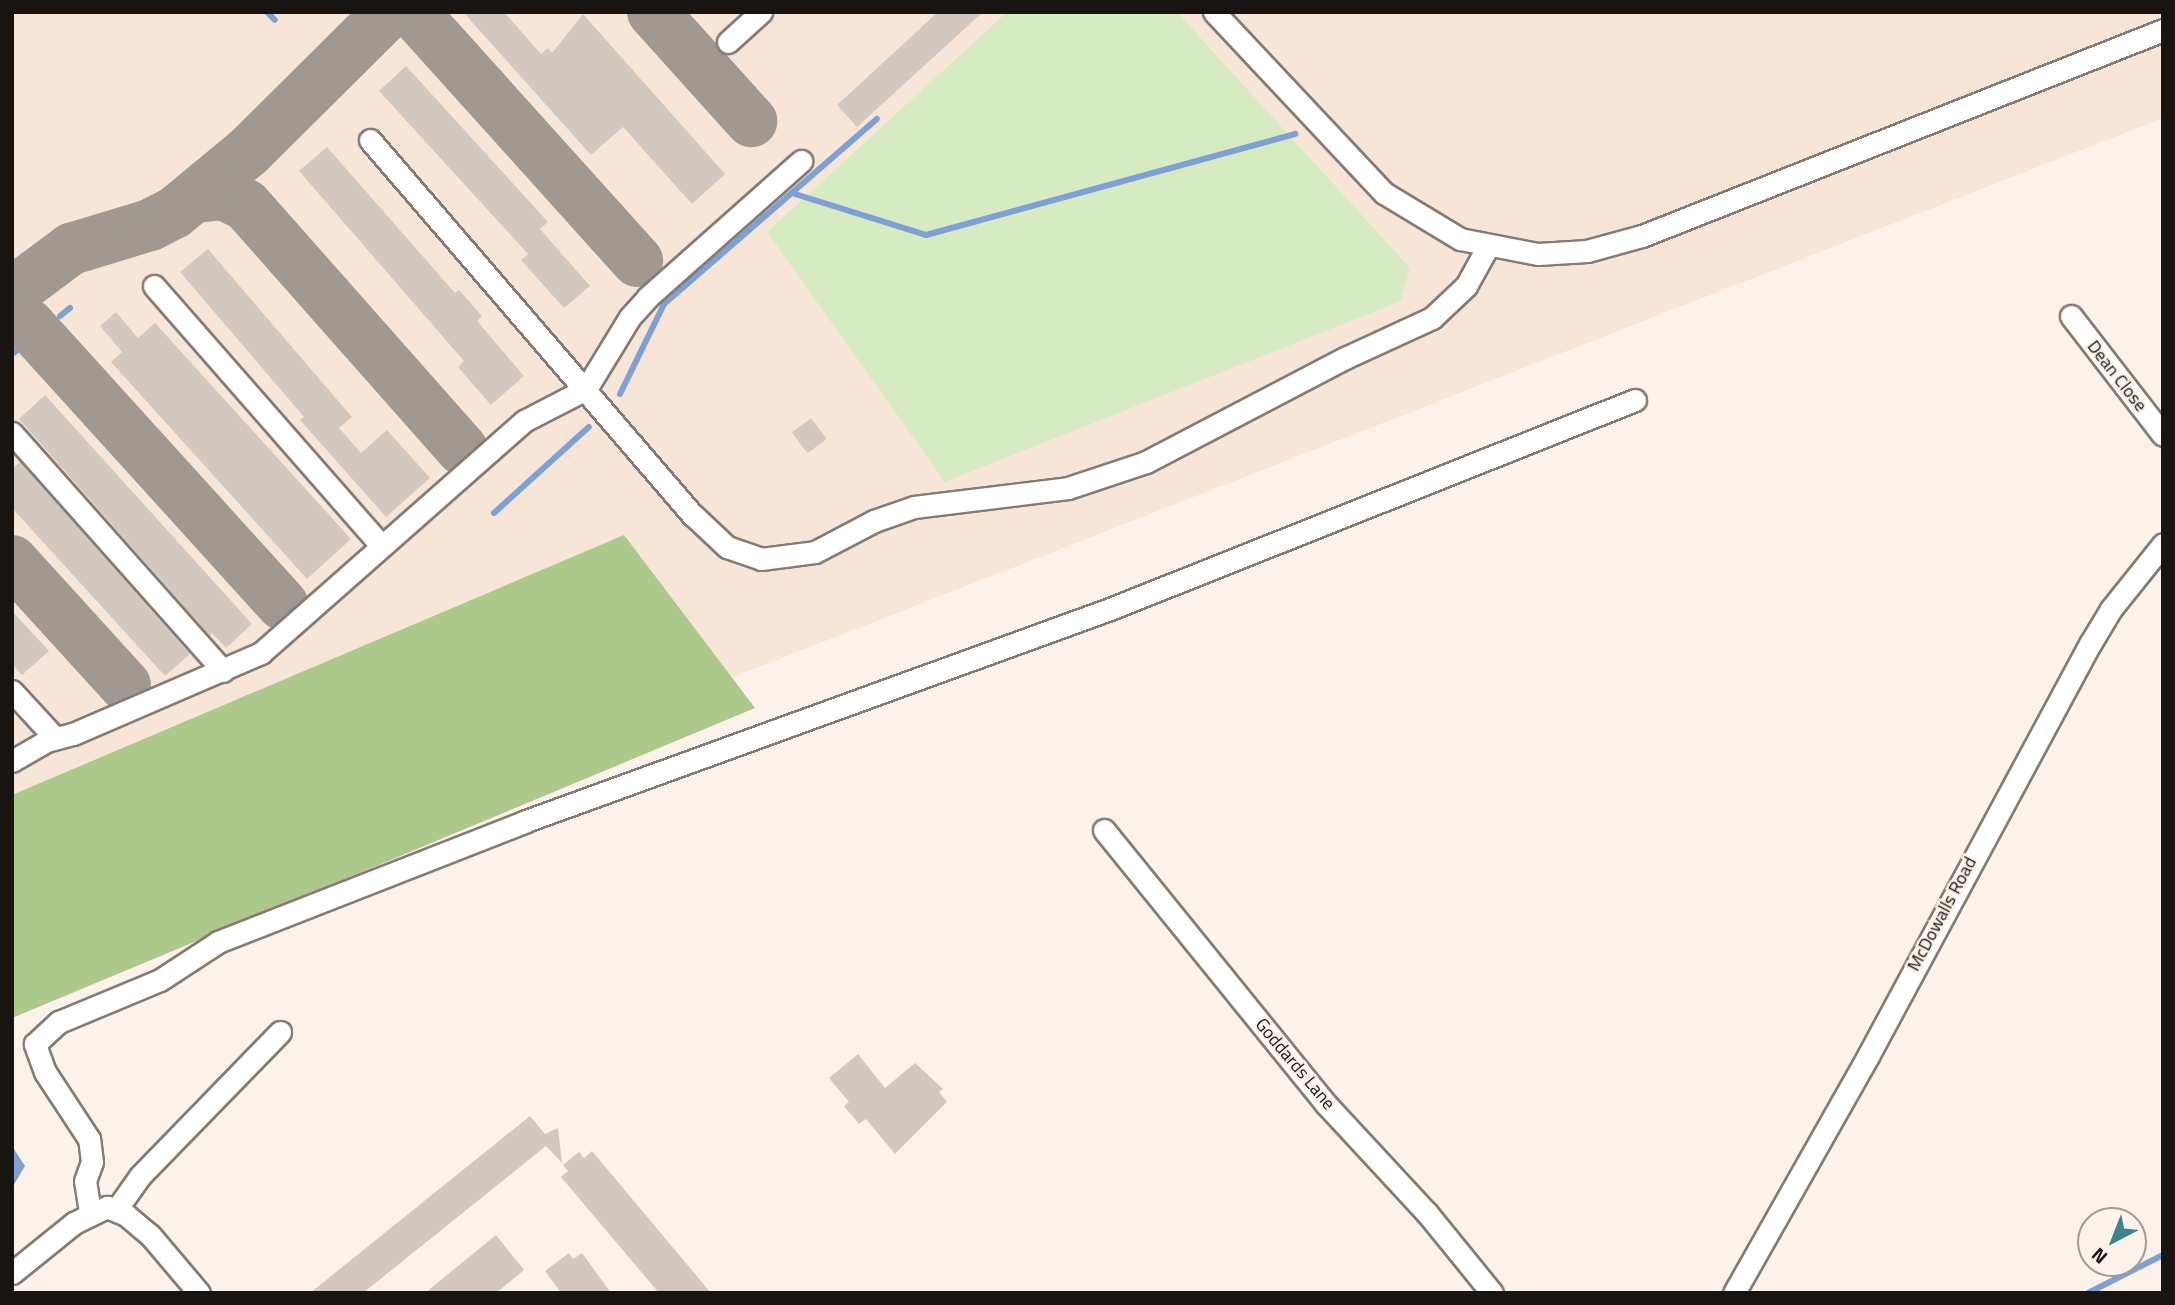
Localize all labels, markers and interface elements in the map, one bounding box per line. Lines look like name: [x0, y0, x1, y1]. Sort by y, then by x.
street label: Dean Close: [2083, 336, 2151, 416]
street label: McDowalls Road: [1903, 853, 1981, 975]
street label: Goddards Lane: [1250, 1014, 1340, 1114]
north arrow: [2077, 1207, 2147, 1277]
text: N: [2084, 1241, 2114, 1272]

